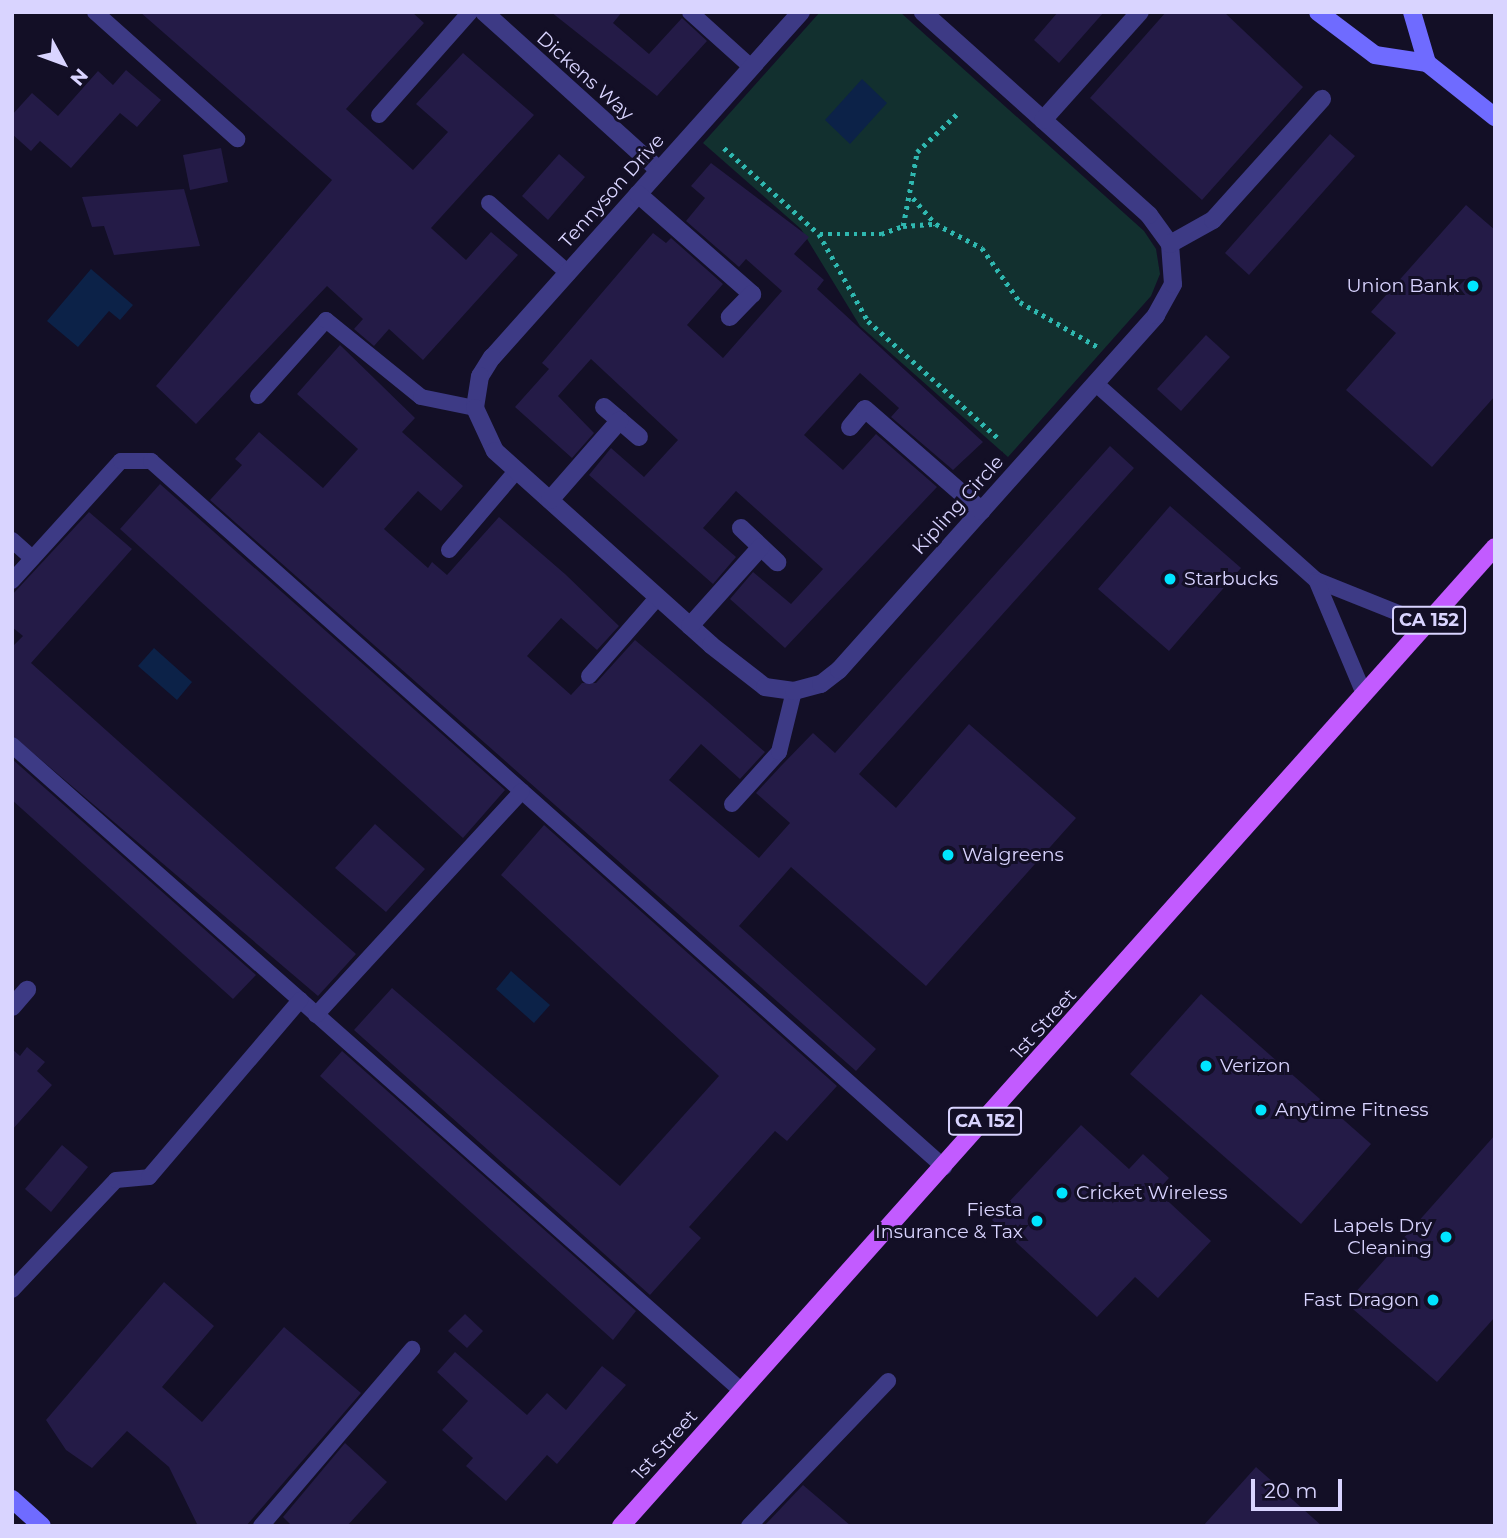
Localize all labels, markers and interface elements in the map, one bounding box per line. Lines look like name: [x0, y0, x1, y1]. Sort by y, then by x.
street label: Dickens Way: [532, 27, 638, 125]
north arrow: [28, 28, 98, 98]
text: N: [66, 64, 93, 90]
street label: Tennyson Drive: [555, 129, 669, 253]
place label: Union Bank: [1347, 275, 1459, 297]
marker: Union Bank: [1465, 278, 1481, 294]
street label: Kipling Circle: [907, 451, 1009, 559]
place label: Starbucks: [1184, 568, 1278, 590]
marker: Starbucks: [1162, 571, 1178, 587]
road number: CA 152: [1390, 606, 1468, 634]
place label: Walgreens: [962, 844, 1064, 866]
marker: Walgreens: [940, 847, 956, 863]
street label: 1st Street: [1007, 984, 1081, 1064]
place label: Verizon: [1220, 1055, 1291, 1077]
marker: Verizon: [1198, 1058, 1214, 1074]
place label: Anytime Fitness: [1275, 1099, 1429, 1121]
marker: Anytime Fitness: [1253, 1102, 1269, 1118]
road number: CA 152: [946, 1106, 1024, 1136]
place label: Cricket Wireless: [1076, 1182, 1228, 1204]
marker: Cricket Wireless: [1054, 1185, 1070, 1201]
place label: Fiesta Insurance & Tax: [875, 1199, 1023, 1243]
marker: Fiesta Insurance & Tax: [1029, 1213, 1045, 1229]
place label: Lapels Dry Cleaning: [1332, 1215, 1432, 1259]
marker: Lapels Dry Cleaning: [1438, 1229, 1454, 1245]
place label: Fast Dragon: [1303, 1289, 1419, 1311]
marker: Fast Dragon: [1425, 1292, 1441, 1308]
street label: 1st Street: [628, 1405, 702, 1485]
scale bar: [1255, 1464, 1346, 1508]
text: 20 m: [1264, 1478, 1318, 1503]

